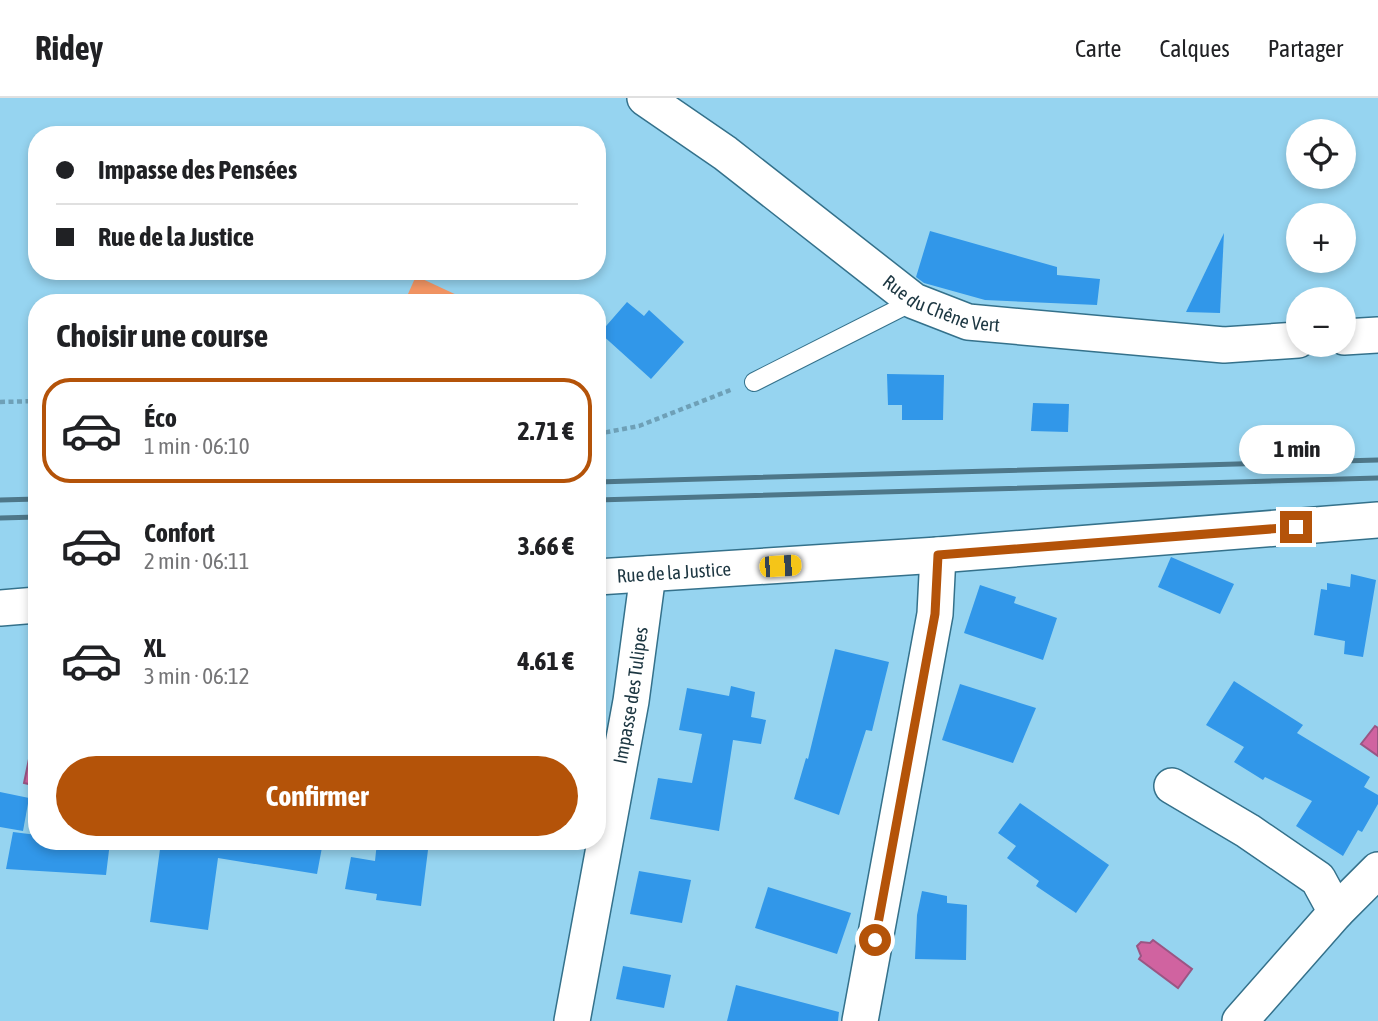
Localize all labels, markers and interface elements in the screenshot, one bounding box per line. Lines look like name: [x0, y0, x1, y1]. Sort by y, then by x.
text: Ridey: [35, 29, 103, 67]
text: Carte: [1075, 35, 1121, 62]
text: Calques: [1159, 35, 1230, 62]
text: Partager: [1268, 35, 1343, 62]
map controls: [1286, 119, 1356, 357]
button: locate: [1286, 119, 1356, 189]
text: Impasse des Pensées: [98, 155, 297, 185]
button: +: [1286, 203, 1356, 273]
text: Rue de la Justice: [98, 222, 254, 252]
street label: Rue du Chêne Vert: [879, 270, 1001, 336]
button: −: [1286, 287, 1356, 357]
text: Choisir une course: [56, 317, 268, 354]
icon: car: [60, 399, 123, 462]
text: Éco: [144, 403, 177, 433]
text: 2.71 €: [517, 416, 574, 446]
callout: 1 min: [1238, 426, 1354, 474]
text: 1 min · 06:10: [144, 433, 250, 459]
text: 1 min: [1274, 436, 1320, 462]
route end: [1280, 511, 1312, 543]
icon: car: [60, 514, 123, 577]
text: Confort: [144, 518, 215, 548]
text: 3.66 €: [517, 531, 574, 561]
text: 2 min · 06:11: [144, 548, 250, 574]
car: [759, 554, 802, 578]
street label: Rue de la Justice: [616, 557, 732, 587]
street label: Impasse des Tulipes: [609, 625, 652, 766]
icon: car: [60, 629, 123, 692]
text: XL: [144, 633, 166, 663]
text: 4.61 €: [517, 646, 574, 676]
text: 3 min · 06:12: [144, 663, 250, 689]
button: Confirmer: [56, 756, 578, 836]
route start: [859, 924, 891, 956]

